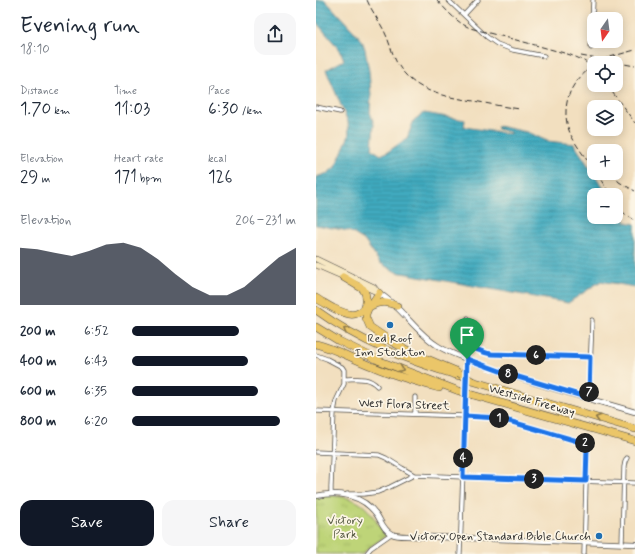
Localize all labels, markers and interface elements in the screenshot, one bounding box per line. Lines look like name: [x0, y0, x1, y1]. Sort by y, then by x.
text: Evening run: [20, 12, 140, 40]
north arrow: [587, 12, 623, 48]
map controls: [587, 12, 623, 224]
button: share: [254, 13, 296, 55]
text: 18:10: [20, 41, 50, 58]
button: locate: [587, 56, 623, 92]
text: Distance: [20, 84, 59, 98]
text: Time: [114, 84, 137, 98]
text: Pace: [208, 84, 230, 98]
text: 1.70: [20, 98, 51, 120]
text: 11:03: [114, 98, 150, 120]
text: 6:30: [208, 98, 239, 120]
button: layers: [587, 100, 623, 136]
text: km: [51, 104, 70, 118]
text: /km: [239, 104, 262, 118]
button: +: [587, 144, 623, 180]
text: Elevation: [20, 152, 63, 166]
text: Heart rate: [114, 152, 163, 166]
text: kcal: [208, 152, 226, 166]
text: 29: [20, 166, 38, 188]
text: 171: [114, 166, 137, 188]
text: 126: [208, 166, 233, 188]
text: m: [38, 172, 50, 186]
text: bpm: [137, 172, 162, 186]
button: −: [587, 188, 623, 224]
text: Elevation: [20, 212, 71, 229]
text: 206–231 m: [235, 212, 296, 229]
pin: [450, 318, 484, 359]
marker: Red Roof Inn Stockton: [385, 320, 395, 330]
text: 200 m: [20, 323, 55, 340]
text: 6:52: [84, 323, 109, 340]
icon: arrive: [456, 324, 478, 346]
one-way arrow: [343, 327, 350, 334]
place label: Red Roof Inn Stockton: [355, 331, 425, 361]
pin: 6: [526, 345, 546, 365]
text: 6: [533, 348, 539, 362]
text: 400 m: [20, 353, 57, 370]
text: 6:43: [84, 353, 107, 370]
pin: 8: [498, 364, 518, 384]
one-way arrow: [397, 365, 404, 373]
text: 8: [505, 367, 511, 381]
street label: Westside Freeway: [487, 381, 577, 421]
pin: 7: [579, 382, 599, 402]
text: 600 m: [20, 383, 56, 400]
text: 6:35: [84, 383, 107, 400]
text: 7: [586, 385, 592, 399]
street label: West Flora Street: [358, 395, 450, 415]
pin: 1: [489, 408, 509, 428]
text: 1: [497, 411, 501, 425]
text: 800 m: [20, 413, 56, 430]
text: 6:20: [84, 413, 108, 430]
one-way arrow: [594, 414, 601, 423]
pin: 2: [575, 433, 595, 453]
text: 2: [582, 436, 588, 450]
pin: 4: [453, 448, 473, 468]
text: 4: [460, 451, 466, 465]
pin: 3: [524, 469, 544, 489]
text: 3: [532, 472, 536, 486]
button: Save: [20, 500, 154, 546]
button: Share: [162, 500, 296, 546]
park label: Victory Park: [327, 513, 363, 543]
place label: Victory Open Standard Bible Church: [410, 529, 591, 545]
marker: Victory Open Standard Bible Church: [594, 531, 604, 541]

